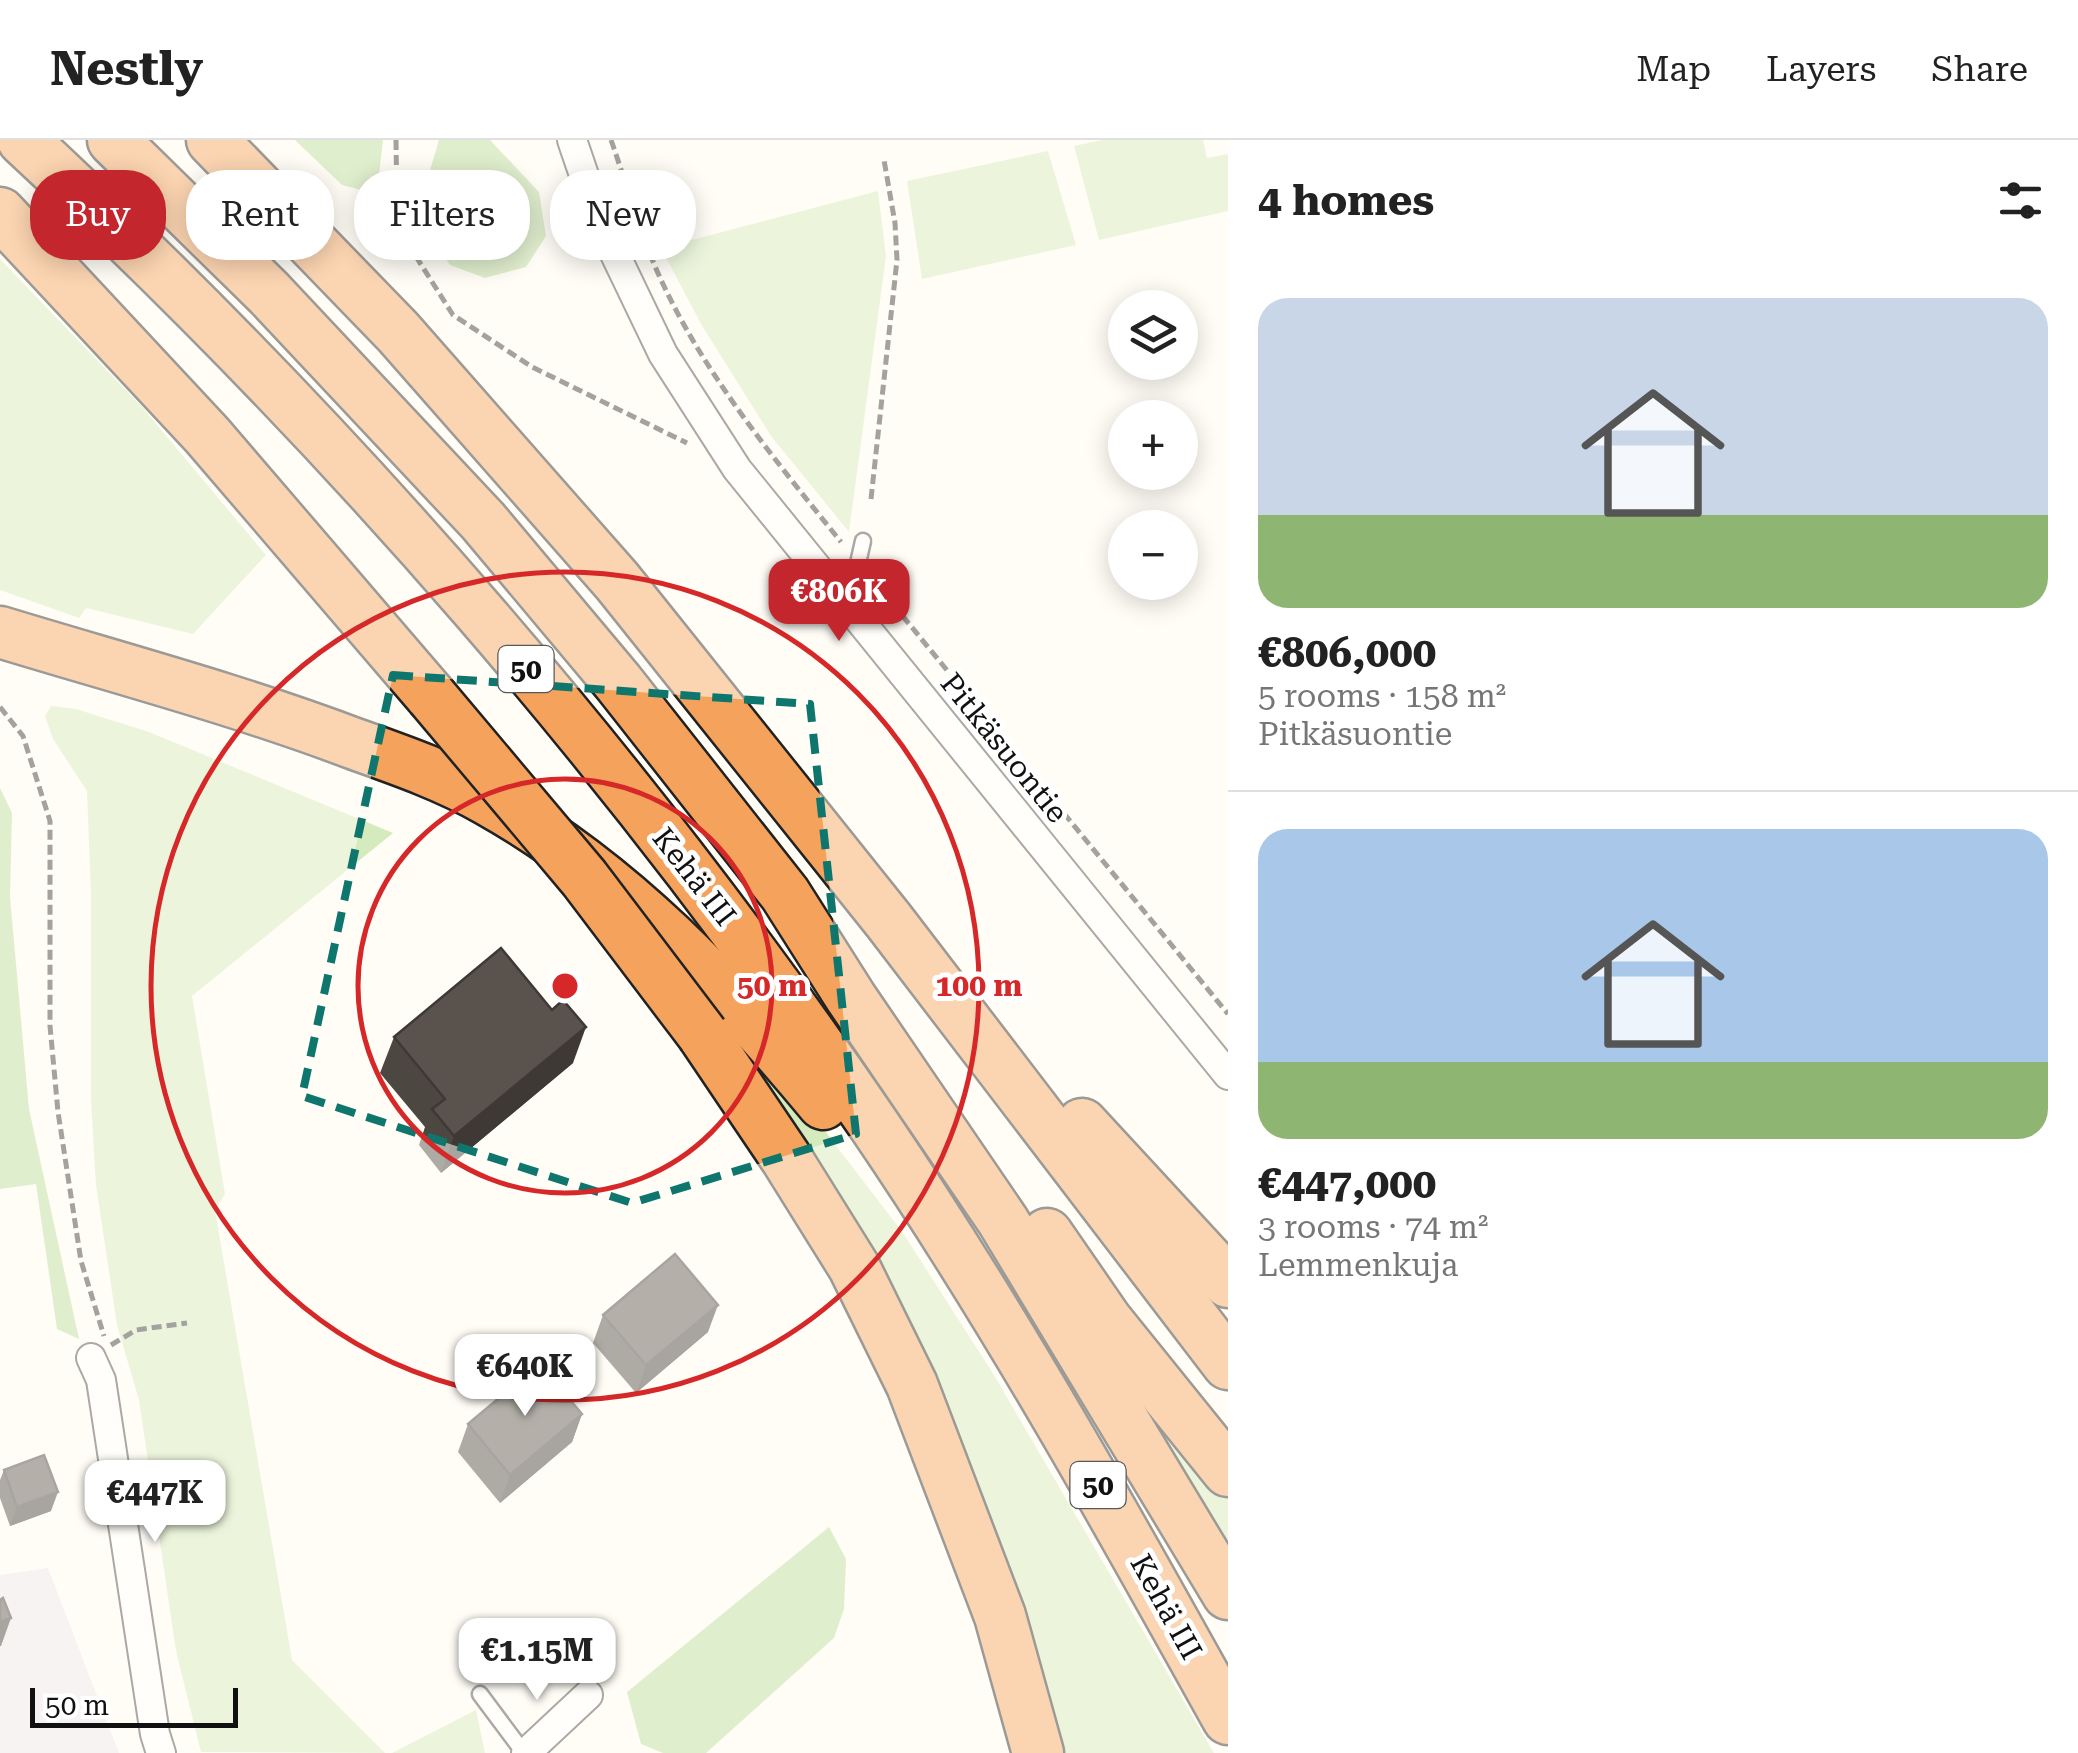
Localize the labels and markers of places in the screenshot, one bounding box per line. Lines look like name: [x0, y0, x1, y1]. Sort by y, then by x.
pin: €806K: [769, 559, 909, 644]
centre of rings: [547, 968, 583, 1004]
pin: €640K: [455, 1334, 595, 1419]
pin: €447K: [85, 1460, 225, 1545]
pin: €1.15M: [456, 1618, 618, 1703]

